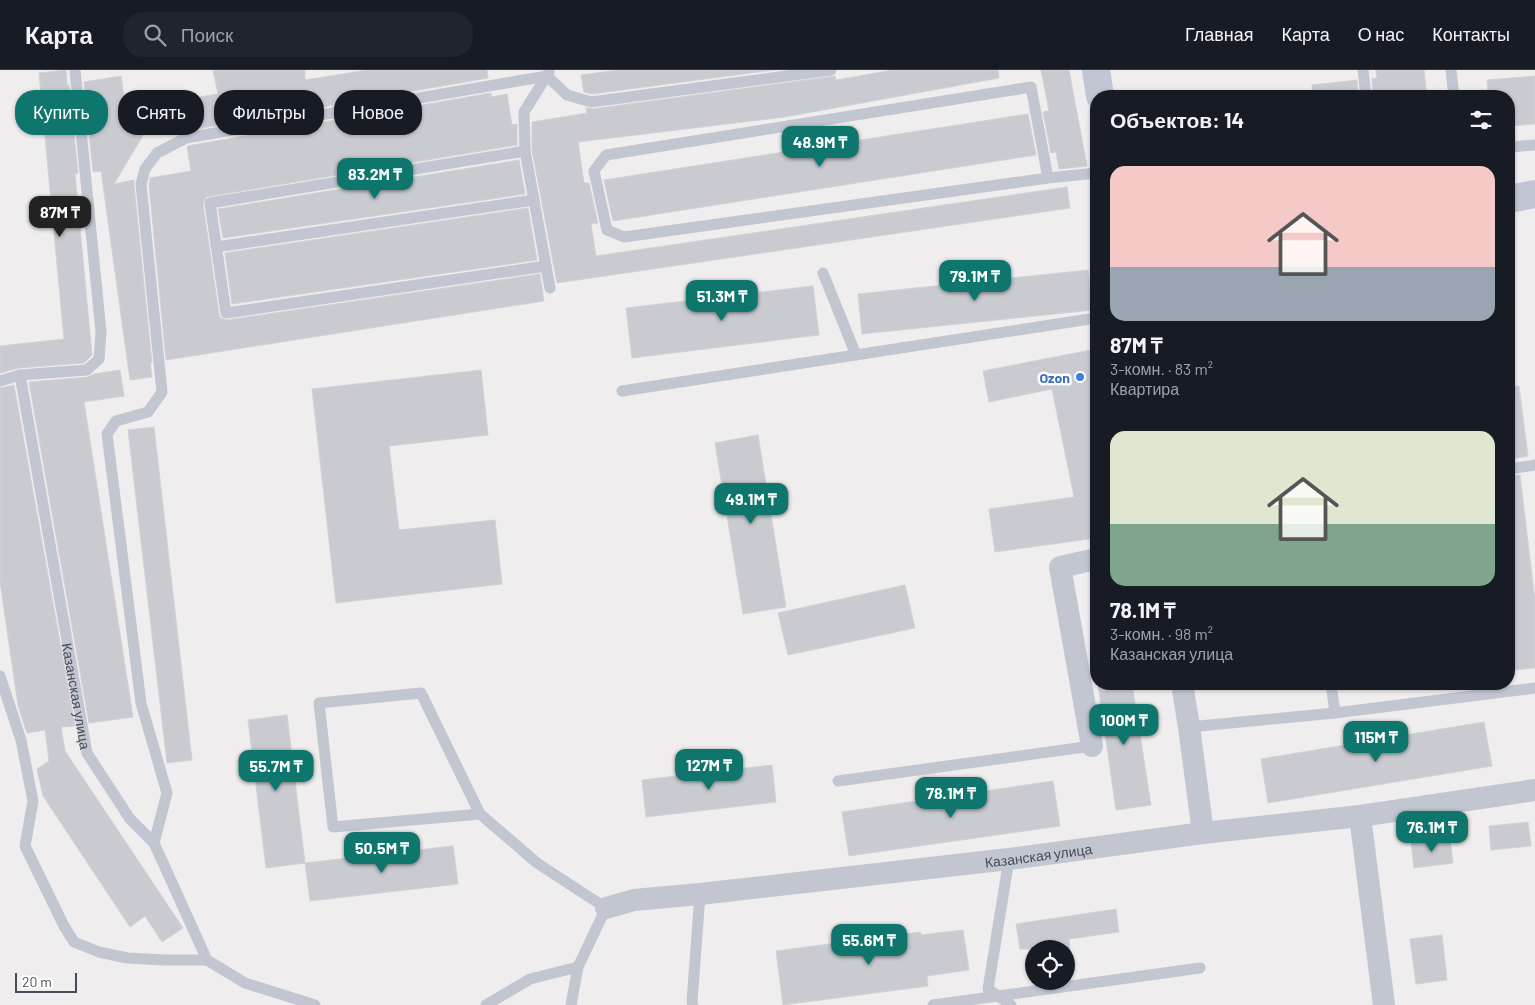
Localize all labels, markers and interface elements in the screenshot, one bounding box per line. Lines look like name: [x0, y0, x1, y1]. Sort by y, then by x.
search box: [123, 12, 473, 57]
text: Карта: [25, 20, 93, 49]
icon: search: [141, 21, 169, 49]
text: Поиск: [181, 23, 233, 46]
text: Главная: [1185, 23, 1254, 45]
text: Карта: [1282, 23, 1330, 45]
text: О нас: [1358, 23, 1404, 45]
text: Контакты: [1432, 23, 1510, 45]
chip: Купить: [15, 90, 108, 135]
chip: Снять: [118, 90, 204, 135]
chip: Фильтры: [214, 90, 324, 135]
chip: Новое: [334, 90, 422, 135]
icon: filters: [1467, 106, 1495, 134]
text: Объектов: 14: [1110, 107, 1244, 132]
pin: 48.9M ₸: [774, 126, 866, 168]
text: 48.9M ₸: [793, 132, 847, 151]
pin: 83.2M ₸: [329, 158, 421, 200]
text: 83.2M ₸: [348, 164, 402, 183]
pin: 87M ₸: [25, 196, 95, 238]
icon: home: [1258, 199, 1348, 289]
text: 87M ₸: [40, 202, 80, 221]
pin: 79.1M ₸: [929, 260, 1021, 302]
text: 79.1M ₸: [950, 266, 1000, 285]
pin: 51.3M ₸: [676, 280, 768, 322]
text: 51.3M ₸: [697, 286, 747, 305]
text: 87M ₸: [1110, 332, 1162, 357]
text: 3-комн. · 83 m²: [1110, 359, 1213, 378]
place label: Ozon: [1039, 369, 1070, 386]
marker: Ozon: [1074, 371, 1086, 383]
text: Квартира: [1110, 379, 1179, 398]
icon: home: [1258, 464, 1348, 554]
pin: 49.1M ₸: [705, 482, 797, 525]
text: 49.1M ₸: [725, 489, 777, 508]
text: 78.1M ₸: [1110, 597, 1176, 622]
text: 3-комн. · 98 m²: [1110, 624, 1213, 643]
street label: Казанская улица: [59, 641, 95, 751]
text: Казанская улица: [1110, 644, 1233, 663]
pin: 100M ₸: [1083, 704, 1165, 746]
text: 100M ₸: [1100, 710, 1148, 729]
pin: 115M ₸: [1335, 720, 1417, 763]
text: 115M ₸: [1354, 727, 1398, 746]
pin: 127M ₸: [668, 748, 750, 791]
pin: 55.7M ₸: [230, 750, 322, 792]
text: 127M ₸: [686, 755, 732, 774]
text: 55.7M ₸: [250, 756, 302, 775]
pin: 78.1M ₸: [905, 776, 997, 819]
text: 78.1M ₸: [926, 783, 976, 802]
pin: 76.1M ₸: [1386, 810, 1478, 853]
text: 76.1M ₸: [1407, 817, 1457, 836]
pin: 50.5M ₸: [336, 832, 428, 874]
text: 50.5M ₸: [355, 838, 409, 857]
street label: Казанская улица: [984, 839, 1093, 870]
pin: 55.6M ₸: [823, 924, 915, 966]
text: 55.6M ₸: [842, 930, 896, 949]
map controls: [1025, 940, 1075, 990]
button: locate: [1025, 940, 1075, 990]
scale bar: [15, 970, 78, 993]
text: 20 m: [22, 973, 52, 990]

